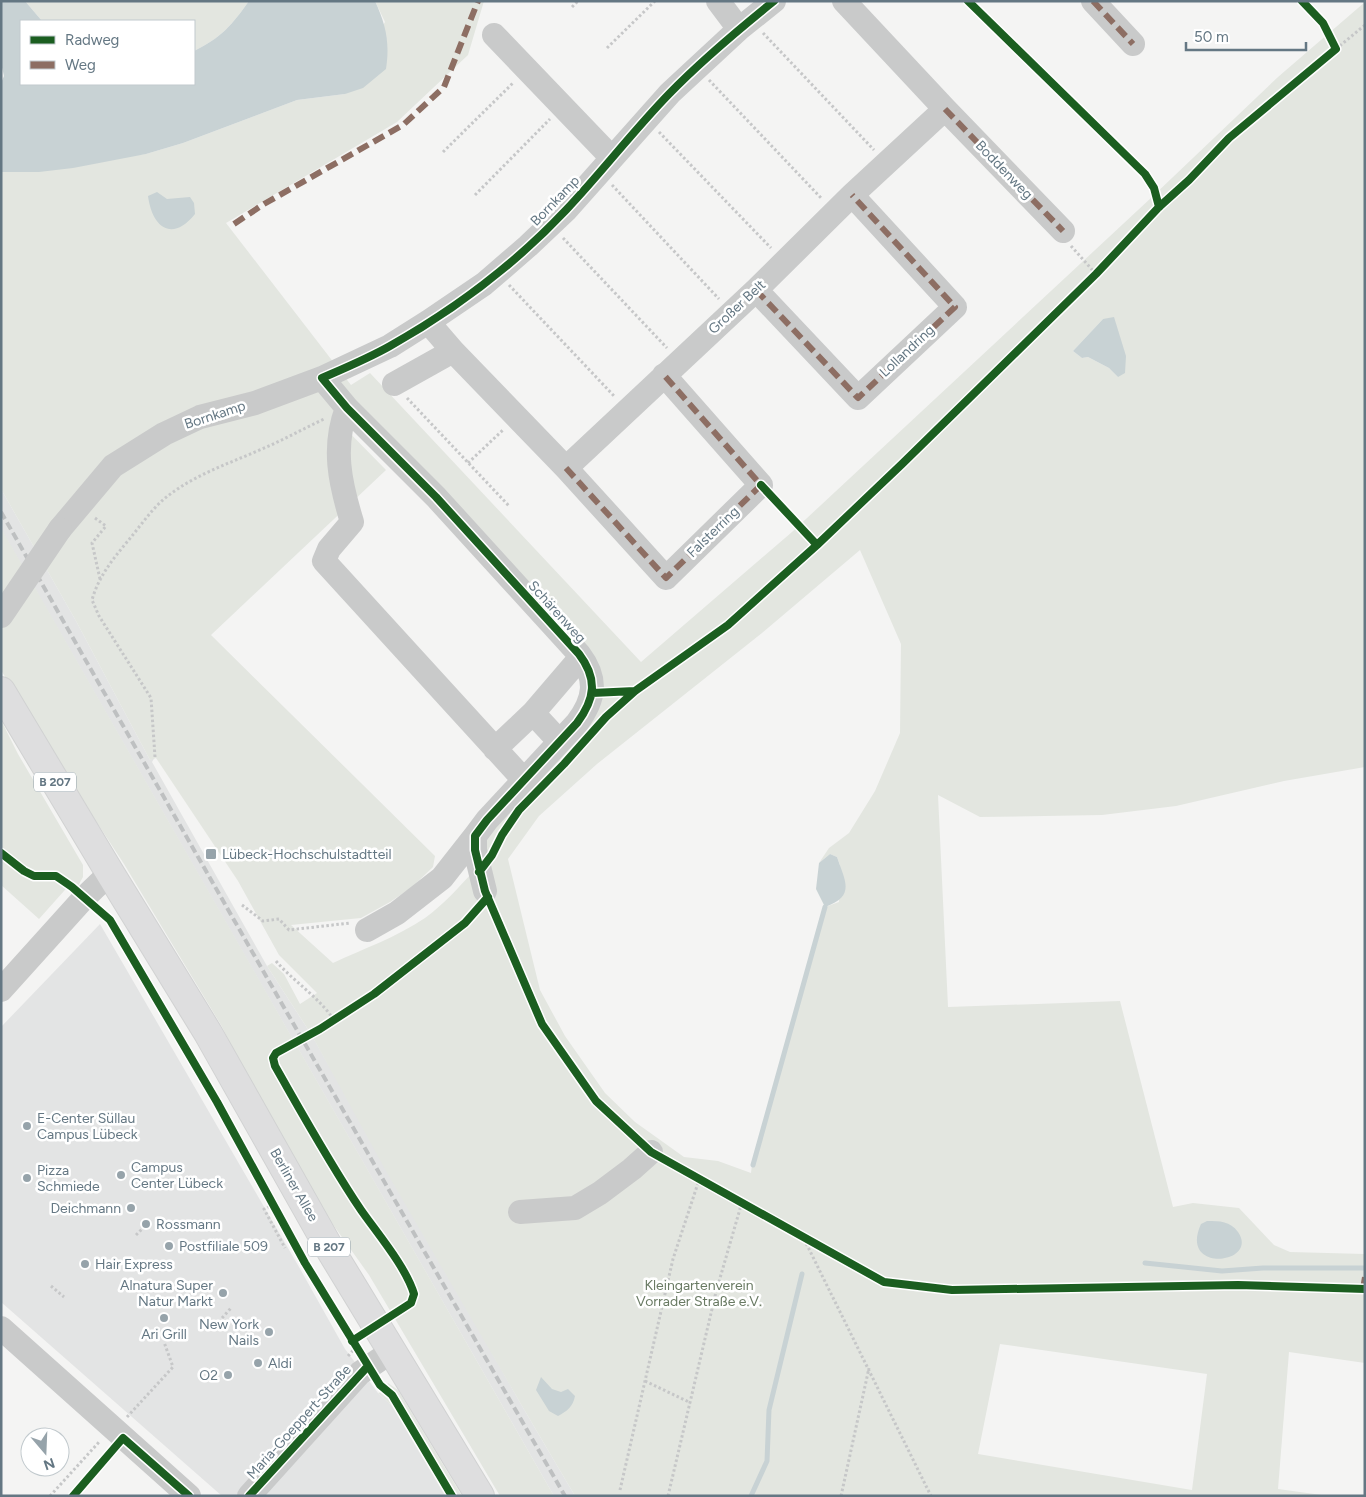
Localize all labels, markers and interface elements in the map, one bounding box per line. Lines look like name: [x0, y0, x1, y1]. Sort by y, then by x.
legend: [20, 20, 195, 85]
scale bar: [1186, 20, 1306, 52]
text: 50 m: [1194, 28, 1229, 46]
text: Radweg: [65, 31, 119, 49]
text: Weg: [65, 56, 96, 74]
street label: Boddenweg: [972, 137, 1036, 203]
street label: Bornkamp: [527, 172, 583, 230]
street label: Großer Belt: [705, 276, 769, 338]
street label: Lollandring: [876, 321, 938, 381]
street label: Bornkamp: [182, 397, 248, 433]
street label: Falsterring: [683, 503, 743, 561]
street label: Schärenweg: [525, 577, 589, 647]
road number: B 207: [34, 772, 76, 792]
place label: Lübeck-Hochschulstadtteil: [222, 846, 392, 863]
marker: Lübeck-Hochschulstadtteil: [204, 847, 218, 861]
place label: E-Center Süllau Campus Lübeck: [37, 1110, 138, 1143]
marker: E-Center Süllau Campus Lübeck: [21, 1120, 33, 1132]
street label: Berliner Allee: [266, 1145, 322, 1225]
place label: Campus Center Lübeck: [131, 1159, 223, 1192]
place label: Pizza Schmiede: [37, 1162, 100, 1195]
marker: Campus Center Lübeck: [115, 1169, 127, 1181]
marker: Pizza Schmiede: [21, 1172, 33, 1184]
place label: Deichmann: [50, 1200, 121, 1217]
marker: Deichmann: [125, 1202, 137, 1214]
place label: Rossmann: [156, 1216, 221, 1233]
marker: Rossmann: [140, 1218, 152, 1230]
place label: Postfiliale 509: [179, 1238, 268, 1255]
road number: B 207: [308, 1238, 350, 1256]
marker: Postfiliale 509: [163, 1240, 175, 1252]
place label: Hair Express: [95, 1256, 173, 1273]
marker: Hair Express: [79, 1258, 91, 1270]
place label: Alnatura Super Natur Markt: [120, 1277, 213, 1310]
park label: Kleingartenverein Vorrader Straße e.V.: [636, 1277, 762, 1310]
marker: Alnatura Super Natur Markt: [217, 1287, 229, 1299]
marker: Ari Grill: [158, 1312, 170, 1324]
place label: New York Nails: [199, 1316, 259, 1349]
place label: Ari Grill: [141, 1326, 187, 1343]
marker: New York Nails: [263, 1326, 275, 1338]
place label: Aldi: [268, 1355, 292, 1372]
marker: Aldi: [252, 1357, 264, 1369]
street label: Maria-Goeppert-Straße: [243, 1361, 355, 1483]
place label: O2: [199, 1367, 218, 1384]
marker: O2: [222, 1369, 234, 1381]
north arrow: [20, 1427, 70, 1477]
text: N: [41, 1454, 57, 1474]

